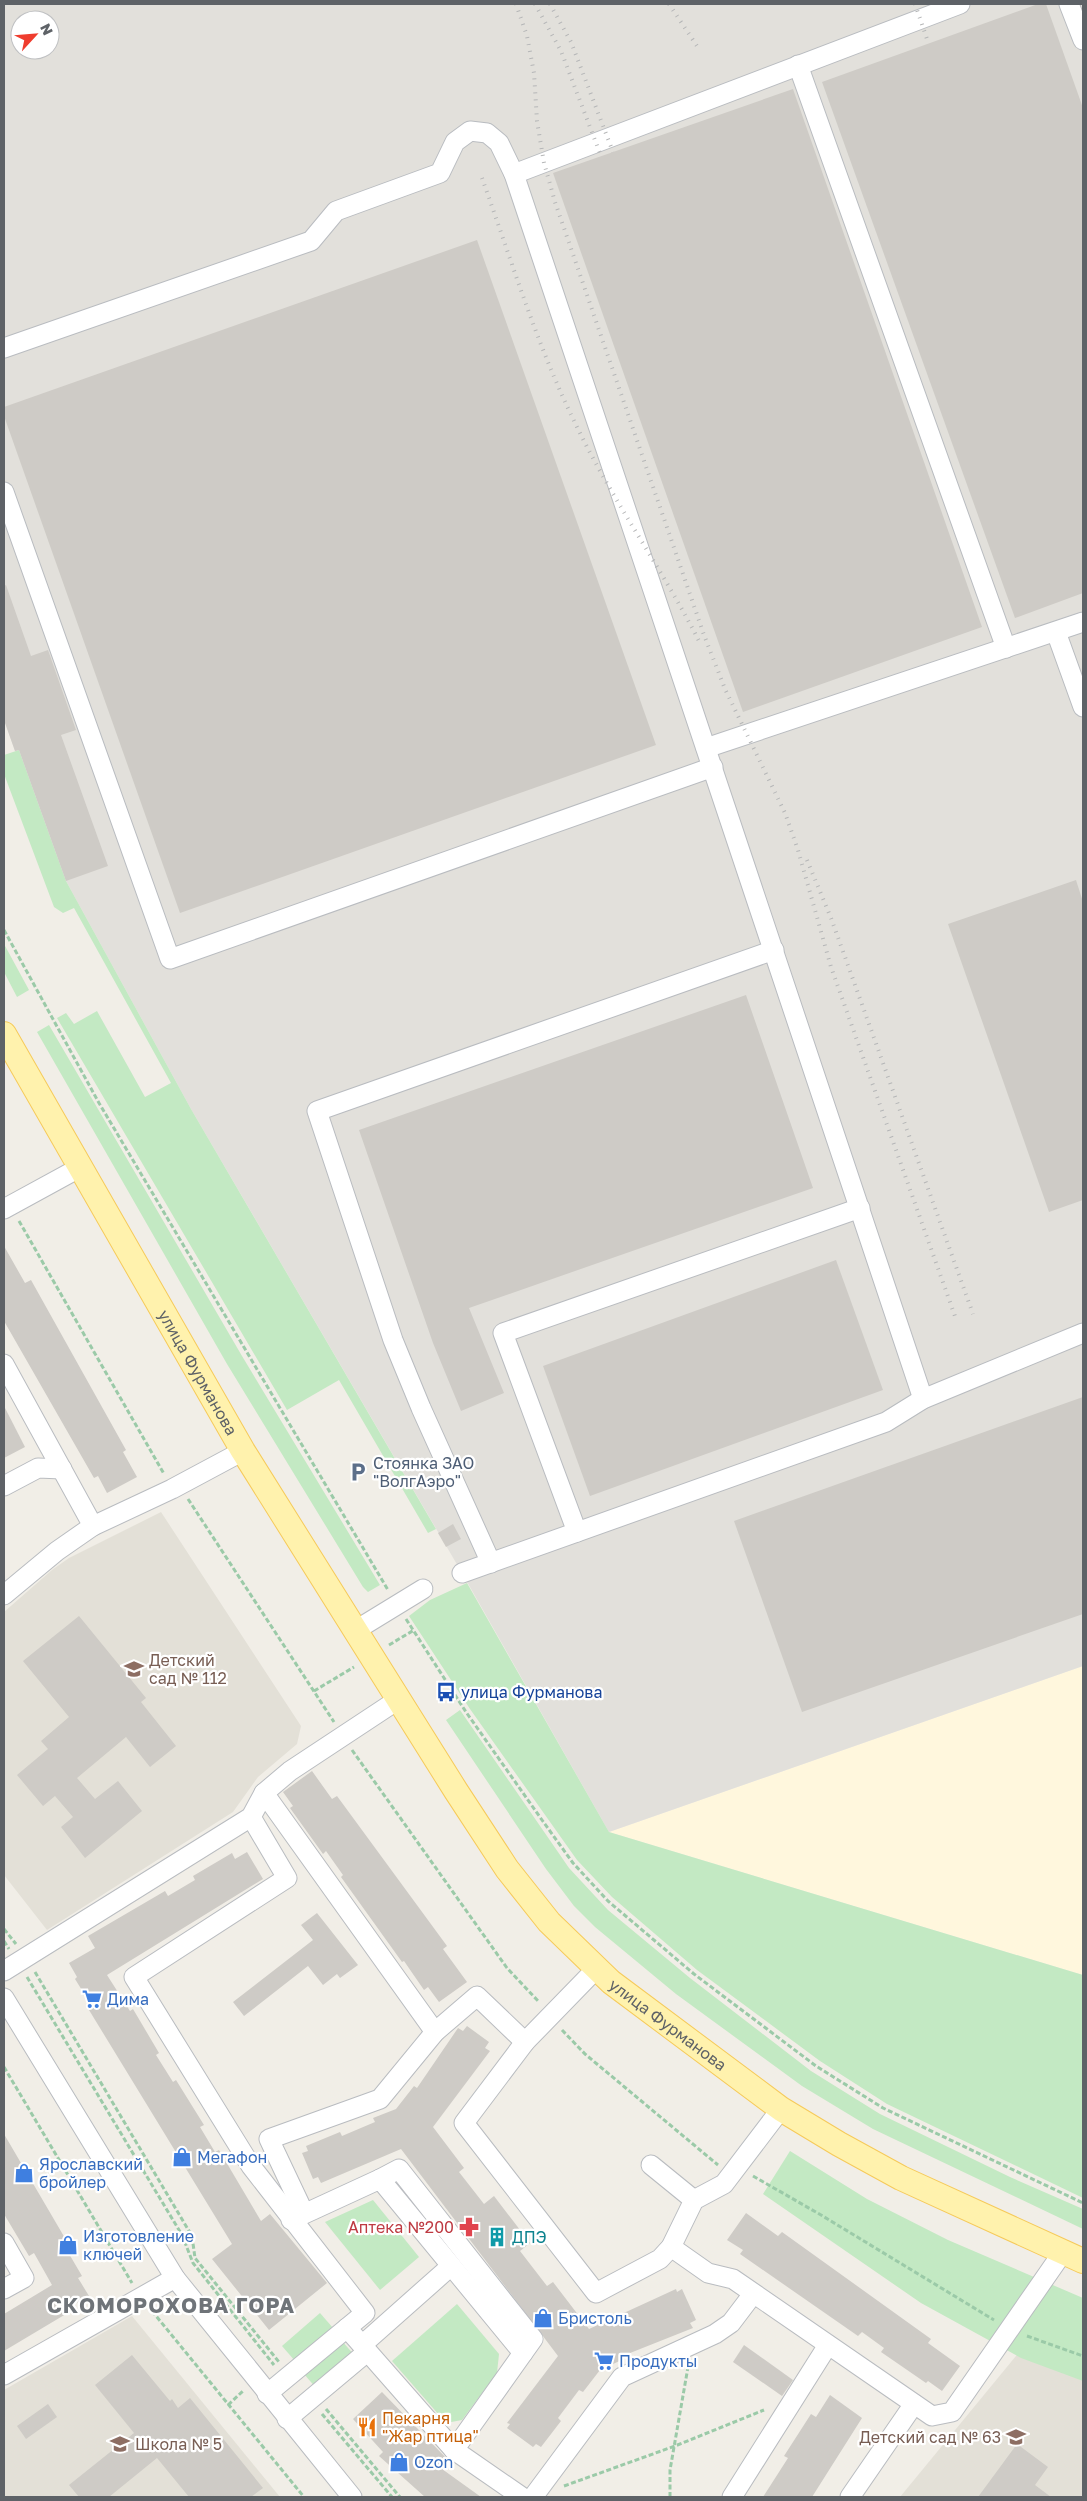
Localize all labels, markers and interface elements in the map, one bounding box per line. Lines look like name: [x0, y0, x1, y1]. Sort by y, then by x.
north arrow: [10, 10, 60, 60]
text: N: [37, 21, 57, 38]
street label: улица Фурманова: [154, 1306, 242, 1439]
place label: Стоянка ЗАО "ВолгАэро": [373, 1453, 474, 1491]
parking icon: Стоянка ЗАО "ВолгАэро": [347, 1461, 369, 1483]
place label: Детский сад № 112: [149, 1650, 227, 1688]
school or university icon: Детский сад № 112: [123, 1658, 145, 1680]
bus stop icon: улица Фурманова: [435, 1681, 457, 1703]
place label: улица Фурманова: [461, 1682, 602, 1702]
street label: улица Фурманова: [605, 1974, 731, 2075]
supermarket icon: Дима: [81, 1988, 103, 2010]
place label: Дима: [107, 1989, 149, 2009]
shop icon: Мегафон: [171, 2146, 193, 2168]
place label: Мегафон: [197, 2147, 267, 2167]
place label: Ярославский бройлер: [39, 2154, 143, 2192]
shop icon: Ярославский бройлер: [13, 2162, 35, 2184]
pharmacy icon: Аптека №200: [458, 2216, 480, 2238]
place label: Аптека №200: [348, 2217, 454, 2237]
place label: Изготовление ключей: [83, 2226, 194, 2264]
building icon: ДПЭ: [486, 2226, 508, 2248]
place label: ДПЭ: [512, 2227, 547, 2247]
shop icon: Изготовление ключей: [57, 2234, 79, 2256]
district label: СКОМОРОХОВА ГОРА: [47, 2292, 295, 2318]
shop icon: Бристоль: [532, 2307, 554, 2329]
place label: Бристоль: [558, 2308, 632, 2328]
supermarket icon: Продукты: [593, 2350, 615, 2372]
place label: Продукты: [619, 2351, 697, 2371]
place label: Пекарня "Жар птица": [382, 2408, 479, 2446]
restaurant icon: Пекарня "Жар птица": [356, 2416, 378, 2438]
school or university icon: Детский сад № 63: [1005, 2426, 1027, 2448]
place label: Детский сад № 63: [859, 2427, 1001, 2447]
school or university icon: Школа № 5: [109, 2433, 131, 2455]
place label: Школа № 5: [135, 2434, 222, 2454]
shop icon: Ozon: [388, 2451, 410, 2473]
place label: Ozon: [414, 2452, 453, 2472]

